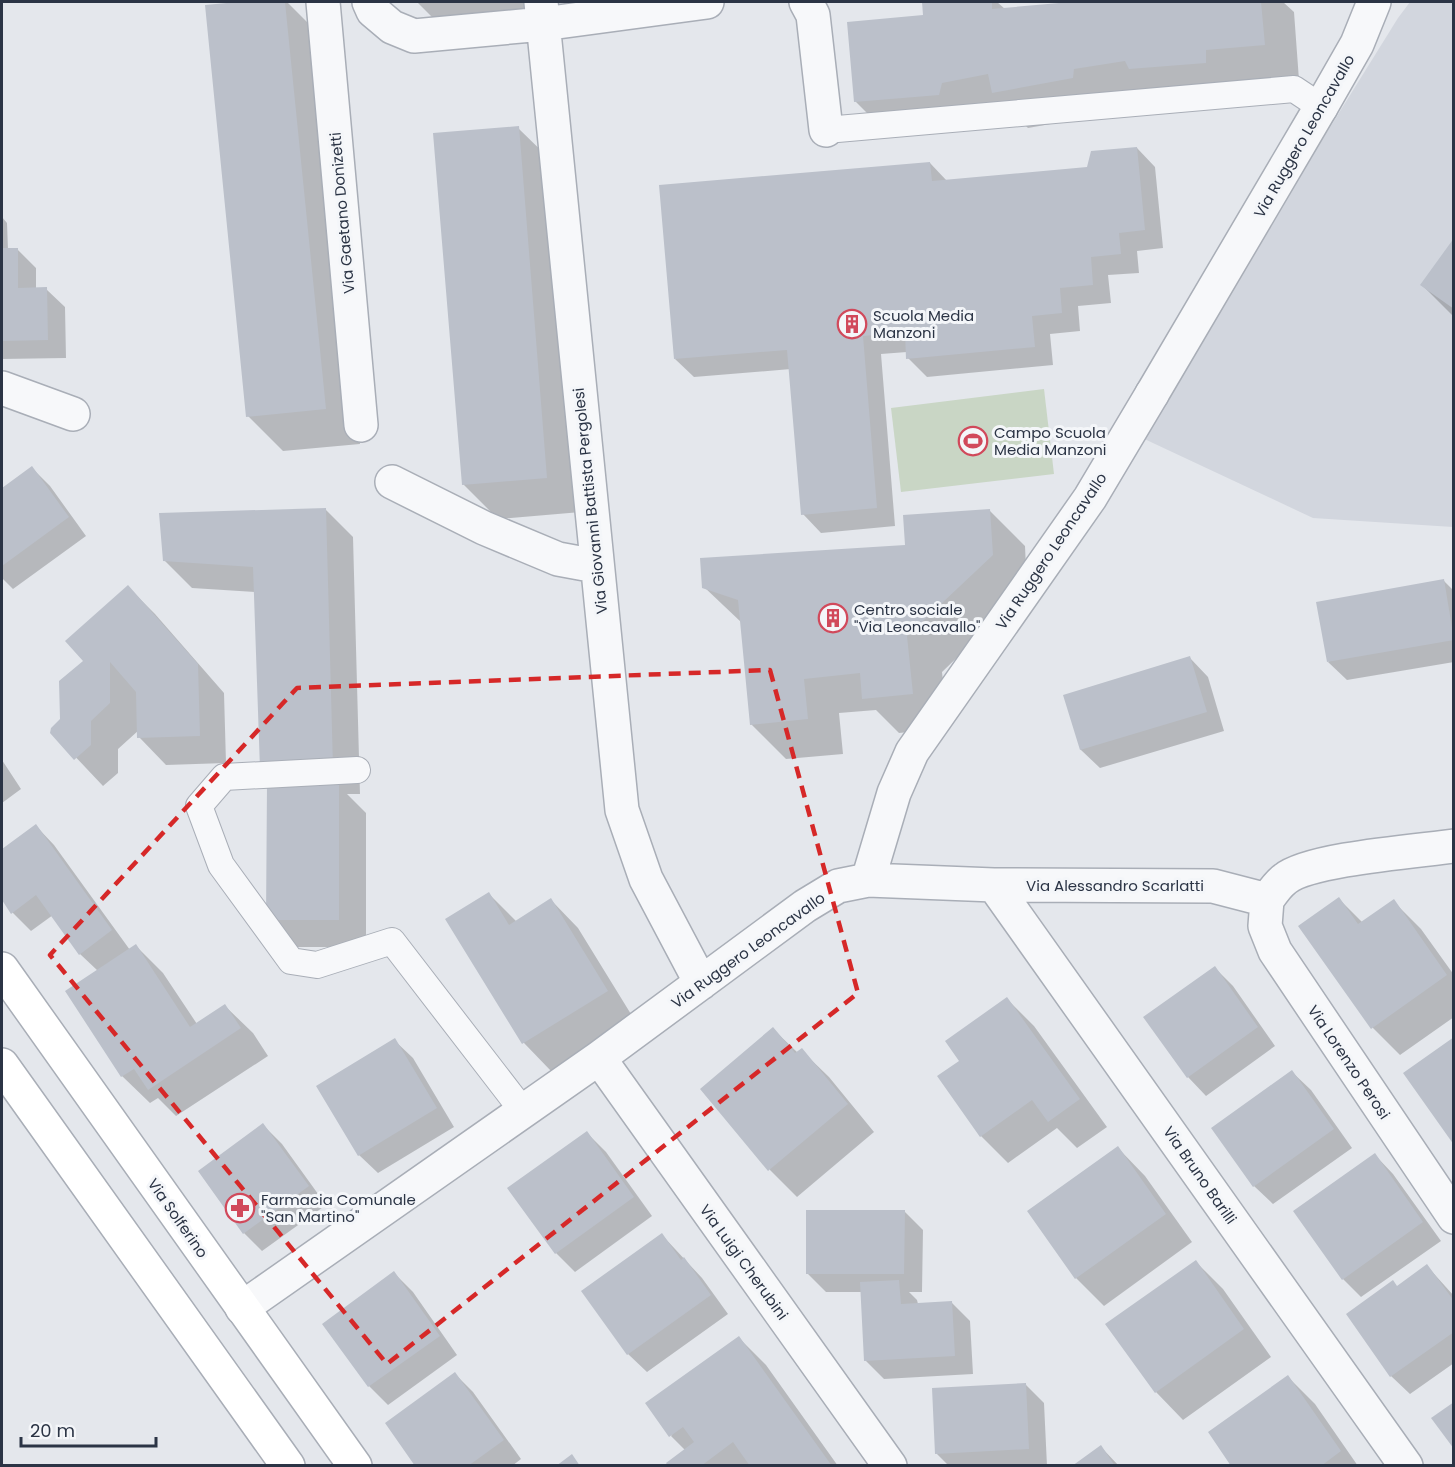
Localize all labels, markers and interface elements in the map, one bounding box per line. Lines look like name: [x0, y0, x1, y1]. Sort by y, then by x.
street label: Via Ruggero Leoncavallo: [1249, 51, 1359, 221]
street label: Via Gaetano Donizetti: [324, 131, 360, 295]
place label: Scuola Media Manzoni: [873, 305, 974, 343]
building icon: Scuola Media Manzoni: [836, 308, 868, 340]
street label: Via Giovanni Battista Pergolesi: [568, 387, 612, 615]
place label: Campo Scuola Media Manzoni: [994, 422, 1107, 460]
sports icon: Campo Scuola Media Manzoni: [957, 425, 989, 457]
street label: Via Ruggero Leoncavallo: [990, 468, 1112, 634]
place label: Centro sociale "Via Leoncavallo": [854, 599, 981, 637]
building icon: Centro sociale "Via Leoncavallo": [817, 602, 849, 634]
street label: Via Alessandro Scarlatti: [1026, 875, 1204, 896]
street label: Via Ruggero Leoncavallo: [667, 887, 829, 1013]
street label: Via Lorenzo Perosi: [1303, 1001, 1395, 1123]
street label: Via Bruno Barilli: [1158, 1122, 1242, 1228]
street label: Via Solferino: [143, 1174, 213, 1262]
place label: Farmacia Comunale "San Martino": [261, 1189, 416, 1227]
pharmacy icon: Farmacia Comunale "San Martino": [224, 1192, 256, 1224]
street label: Via Luigi Cherubini: [695, 1200, 793, 1324]
scale bar: [21, 1410, 156, 1448]
text: 20 m: [30, 1418, 75, 1443]

